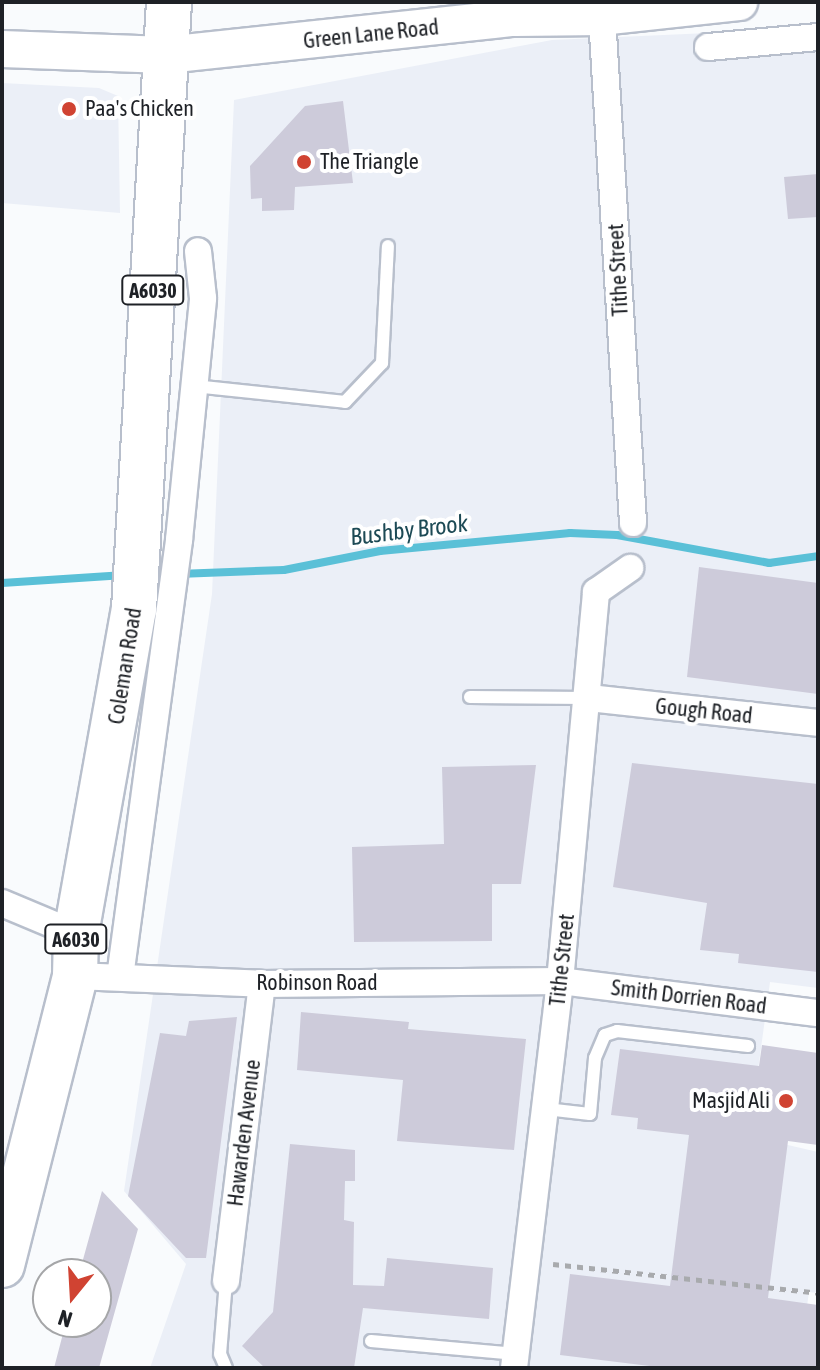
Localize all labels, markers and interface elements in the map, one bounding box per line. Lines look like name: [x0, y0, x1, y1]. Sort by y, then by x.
street label: Green Lane Road: [302, 14, 440, 54]
place label: Paa's Chicken: [85, 96, 194, 122]
marker: Paa's Chicken: [60, 100, 78, 118]
place label: The Triangle: [320, 149, 419, 175]
marker: The Triangle: [295, 153, 313, 171]
street label: Tithe Street: [602, 223, 634, 317]
road number: A6030: [121, 274, 185, 306]
water label: Bushby Brook: [348, 508, 470, 552]
street label: Coleman Road: [103, 606, 147, 726]
street label: Gough Road: [654, 693, 754, 729]
street label: Tithe Street: [544, 913, 580, 1007]
road number: A6030: [44, 923, 108, 955]
street label: Robinson Road: [256, 970, 378, 996]
street label: Smith Dorrien Road: [610, 974, 768, 1020]
street label: Hawarden Avenue: [222, 1058, 266, 1208]
place label: Masjid Ali: [692, 1088, 770, 1114]
marker: Masjid Ali: [777, 1092, 795, 1110]
north arrow: [32, 1258, 112, 1338]
text: N: [55, 1305, 75, 1333]

